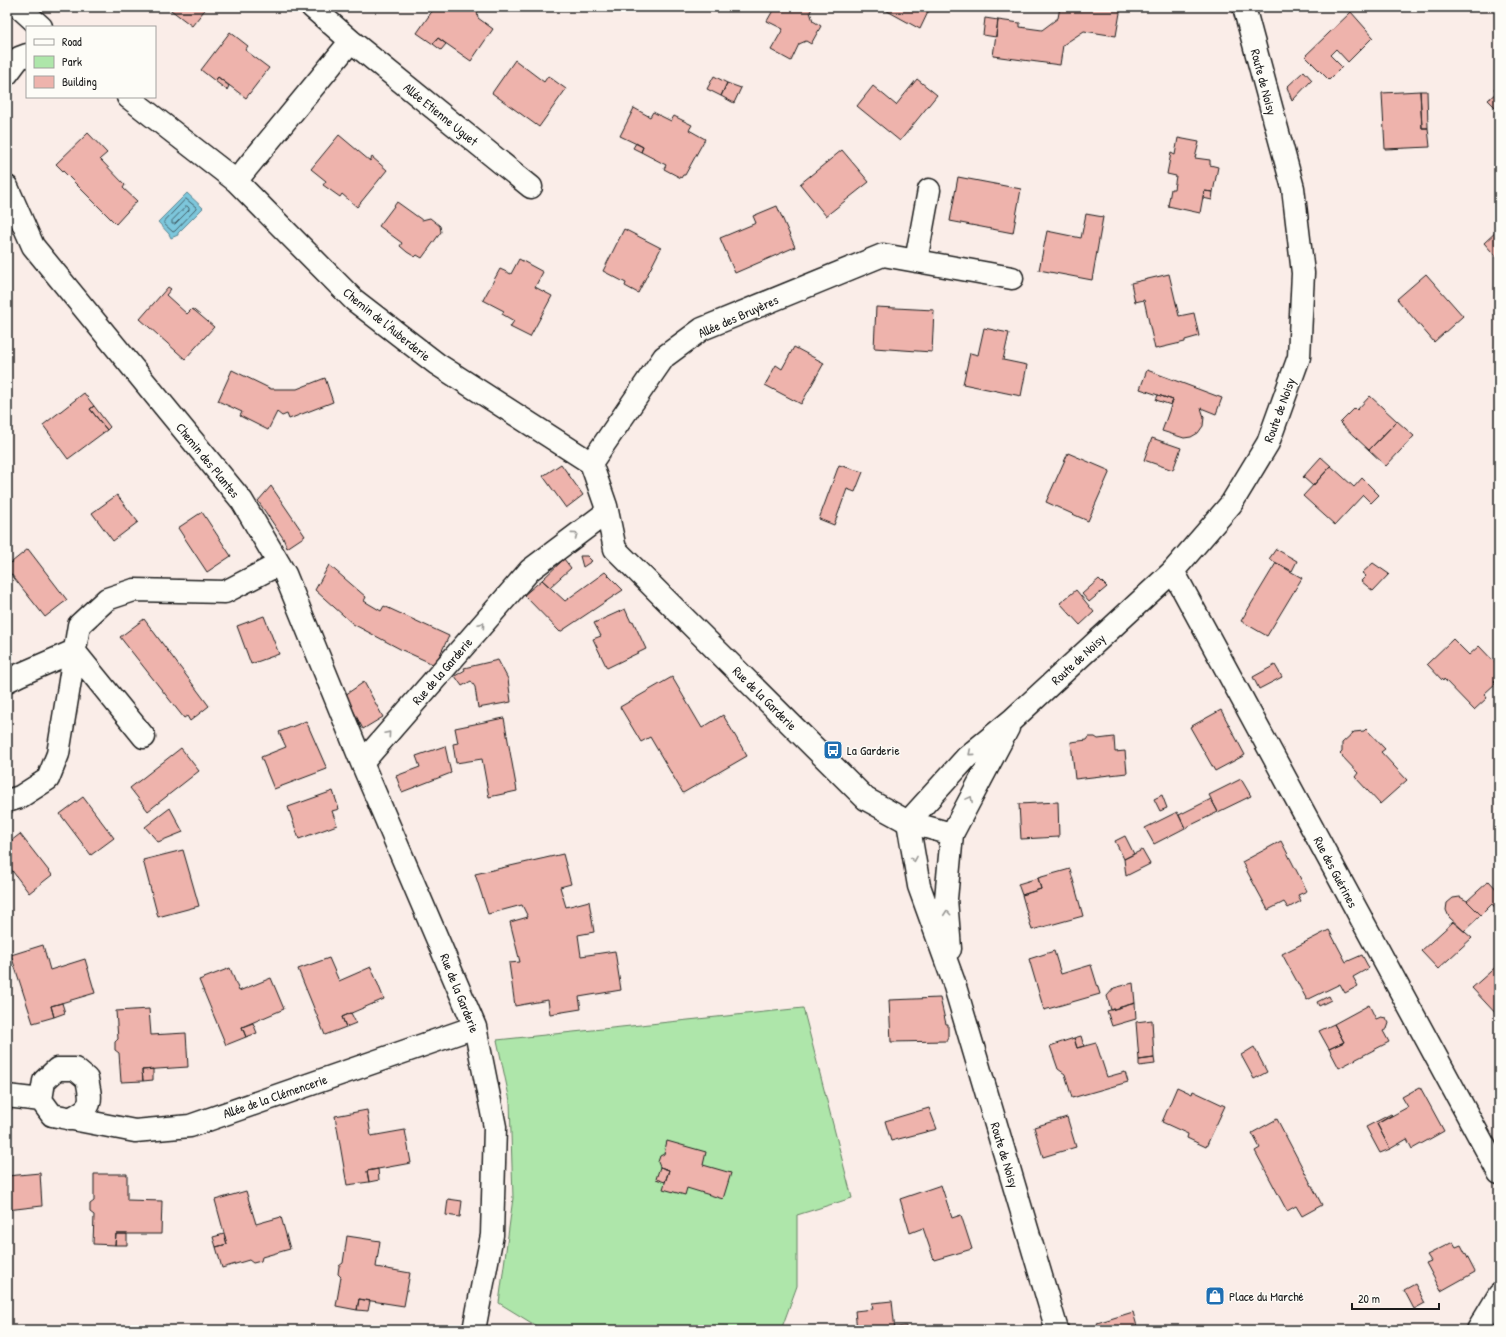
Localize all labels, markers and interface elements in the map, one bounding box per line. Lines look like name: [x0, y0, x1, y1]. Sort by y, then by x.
legend: [26, 26, 156, 98]
text: Road: [62, 33, 82, 50]
street label: Route de Noisy: [1247, 47, 1282, 118]
text: Park: [62, 53, 82, 70]
text: Building: [62, 73, 97, 90]
street label: Allée Etienne Uguet: [400, 78, 483, 150]
street label: Chemin de l'Auberderie: [340, 283, 434, 365]
street label: Allée des Bruyères: [695, 290, 781, 342]
street label: Route de Noisy: [1259, 375, 1299, 445]
street label: Chemin des Plantes: [172, 419, 244, 501]
one-way arrow: [571, 533, 578, 540]
one-way arrow: [477, 622, 485, 630]
street label: Route de Noisy: [1047, 629, 1109, 689]
street label: Rue de la Garderie: [408, 633, 476, 709]
street label: Rue de la Garderie: [729, 662, 801, 734]
one-way arrow: [383, 731, 391, 739]
bus stop icon: La Garderie: [822, 739, 844, 761]
place label: La Garderie: [847, 741, 900, 759]
one-way arrow: [968, 749, 976, 756]
one-way arrow: [965, 796, 973, 803]
street label: Rue des Guérines: [1310, 833, 1362, 911]
one-way arrow: [910, 855, 918, 862]
one-way arrow: [943, 910, 952, 916]
street label: Rue de la Garderie: [436, 951, 484, 1035]
street label: Allée de la Clémencerie: [221, 1070, 329, 1122]
street label: Route de Noisy: [986, 1120, 1024, 1191]
shop icon: Place du Marché: [1204, 1285, 1226, 1307]
scale bar: [1352, 1285, 1439, 1311]
place label: Place du Marché: [1229, 1287, 1304, 1305]
text: 20 m: [1358, 1290, 1380, 1307]

